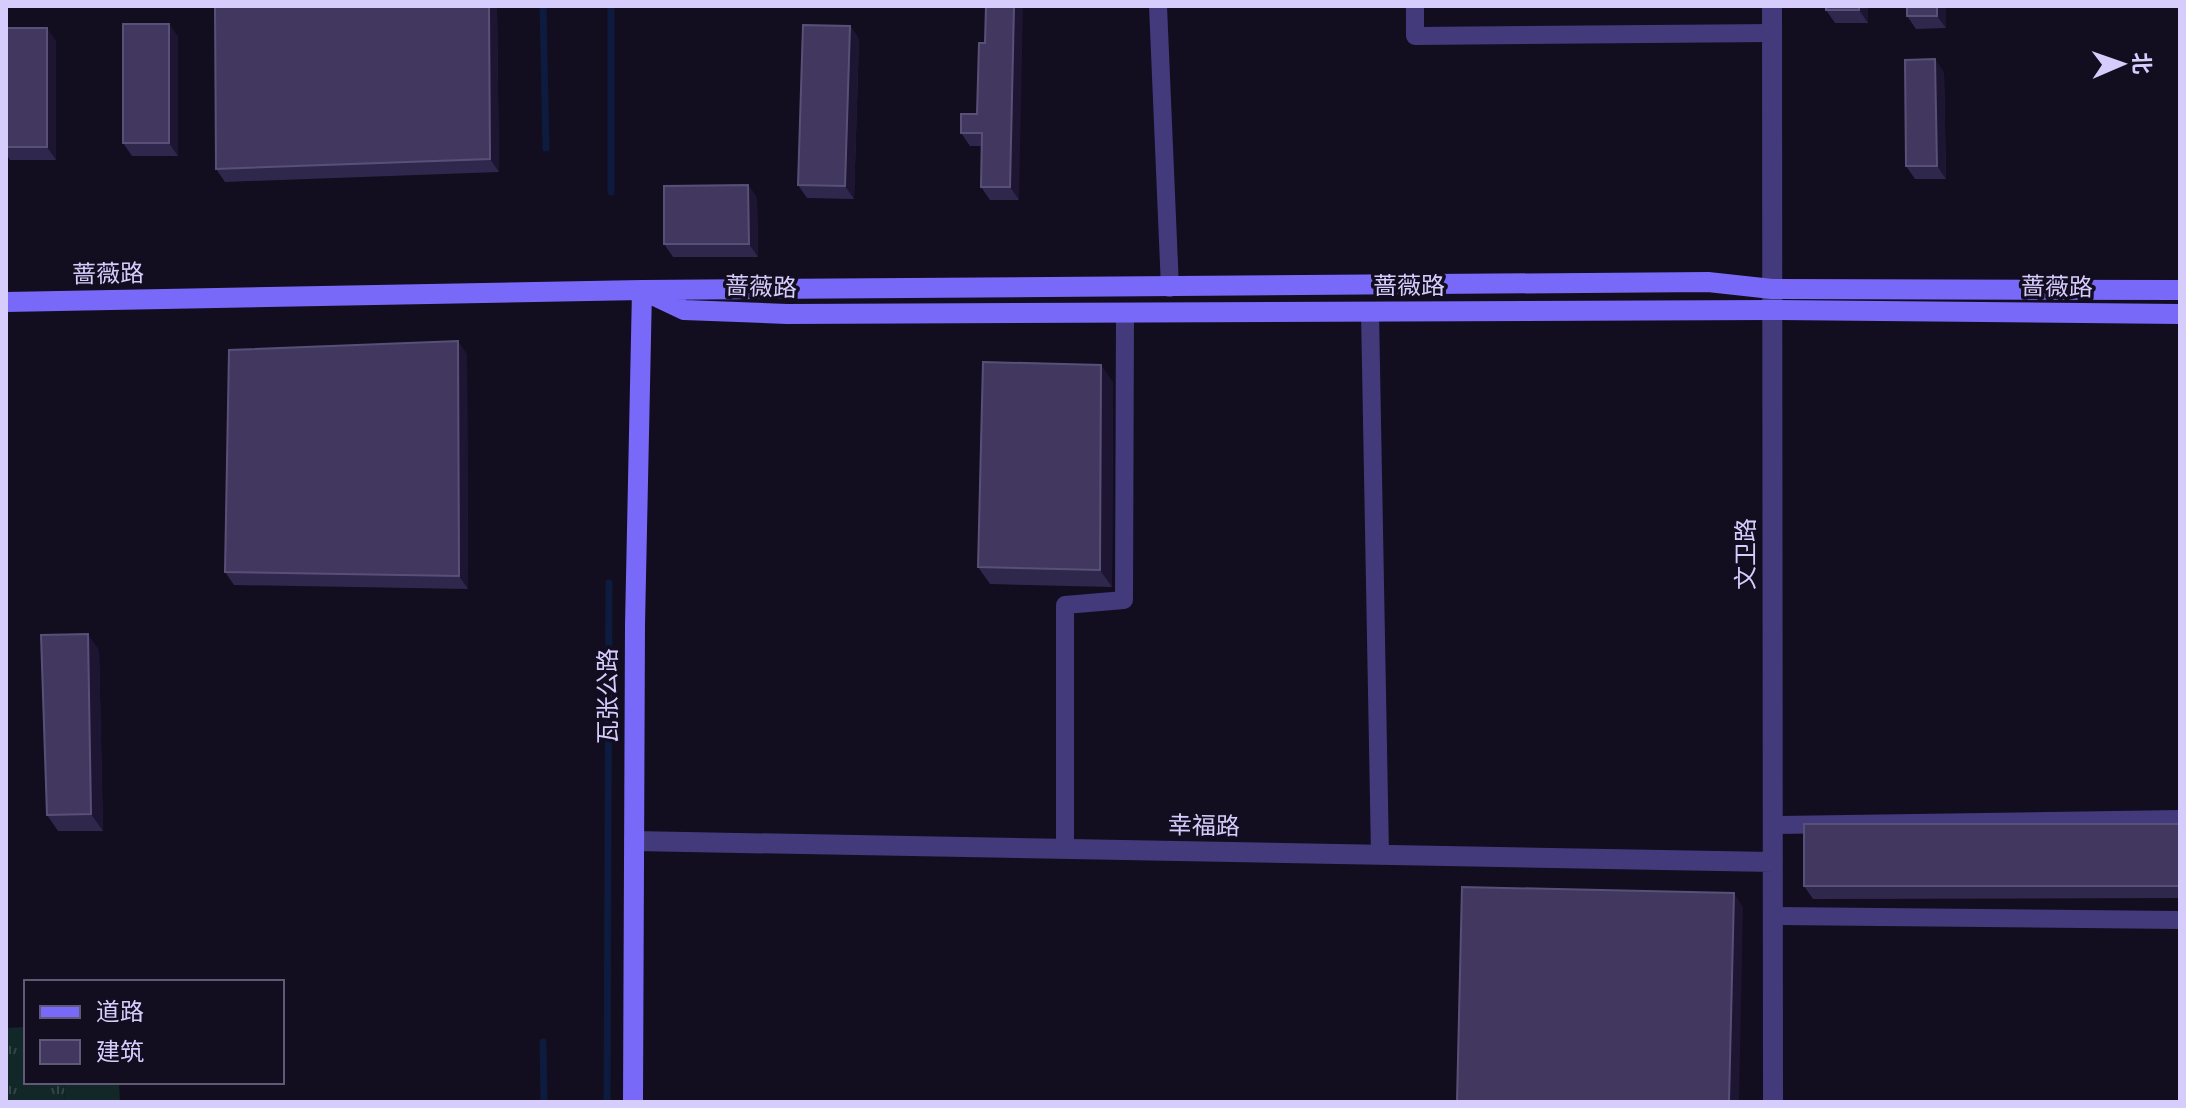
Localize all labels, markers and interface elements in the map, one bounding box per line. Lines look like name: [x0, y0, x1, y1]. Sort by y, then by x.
north arrow: [2082, 24, 2162, 104]
text: 北: [2126, 52, 2157, 75]
street label: 蔷薇路: [72, 256, 144, 291]
street label: 蔷薇路: [724, 269, 798, 304]
street label: 蔷薇路: [1373, 269, 1445, 302]
street label: 蔷薇路: [2021, 269, 2093, 304]
street label: 文卫路: [1729, 518, 1762, 590]
street label: 瓦张公路: [591, 648, 624, 744]
street label: 幸福路: [1168, 808, 1240, 843]
legend: [24, 980, 284, 1084]
text: 道路: [96, 995, 144, 1028]
text: 建筑: [96, 1035, 144, 1068]

